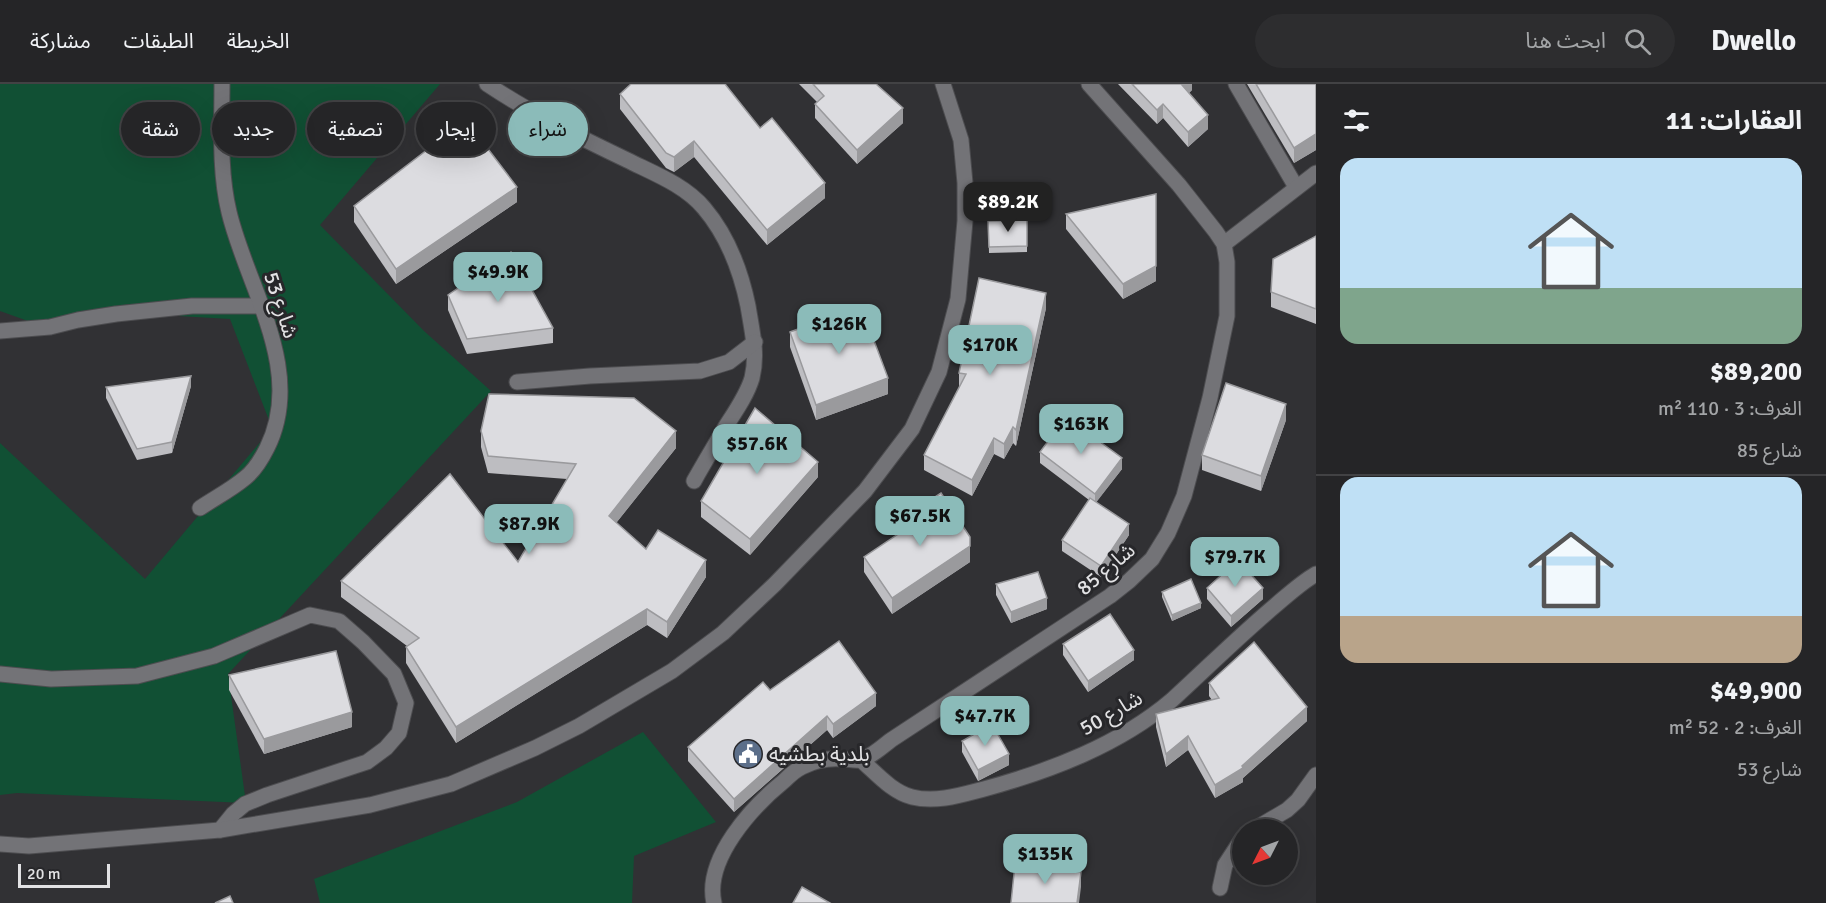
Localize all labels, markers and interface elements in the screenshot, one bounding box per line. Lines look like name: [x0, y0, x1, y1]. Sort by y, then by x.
search box: [1255, 14, 1675, 68]
text: Dwello: [1711, 24, 1796, 58]
icon: search: [1621, 25, 1654, 58]
text: ابحث هنا: [1525, 27, 1606, 54]
text: مشاركة: [30, 28, 91, 54]
text: الطبقات: [124, 28, 194, 54]
text: الخريطة: [227, 28, 290, 54]
chip: شقة: [121, 102, 200, 156]
chip: جديد: [212, 102, 295, 156]
chip: تصفية: [307, 102, 404, 156]
chip: إيجار: [416, 102, 496, 156]
chip: شراء: [508, 102, 588, 156]
icon: filters: [1340, 104, 1373, 137]
text: العقارات: 11: [1666, 105, 1802, 137]
pin: $89.2K: [959, 182, 1057, 233]
text: $89.2K: [977, 189, 1039, 214]
icon: home: [1517, 197, 1625, 305]
pin: $49.9K: [449, 252, 547, 303]
text: $49.9K: [467, 259, 529, 284]
street label: شارع 53: [256, 269, 304, 342]
pin: $126K: [797, 304, 881, 355]
text: $126K: [811, 311, 867, 336]
pin: $170K: [948, 325, 1032, 376]
text: $170K: [962, 332, 1018, 357]
text: $89,200: [1710, 356, 1802, 388]
text: الغرف: 3 · 110 m²: [1658, 396, 1802, 421]
pin: $163K: [1039, 404, 1123, 455]
text: $163K: [1053, 411, 1109, 436]
pin: $57.6K: [708, 424, 806, 475]
text: $57.6K: [726, 431, 788, 456]
text: شارع 85: [1737, 438, 1802, 463]
pin: $67.5K: [871, 496, 969, 547]
text: $67.5K: [889, 503, 951, 528]
pin: $87.9K: [480, 504, 578, 555]
text: $87.9K: [498, 511, 560, 536]
icon: home: [1517, 516, 1625, 624]
street label: شارع 85: [1072, 537, 1142, 602]
pin: $79.7K: [1186, 537, 1284, 588]
text: $79.7K: [1204, 544, 1266, 569]
text: $49,900: [1710, 675, 1802, 707]
street label: شارع 50: [1075, 685, 1148, 743]
pin: $47.7K: [936, 696, 1034, 747]
text: $47.7K: [954, 703, 1016, 728]
text: الغرف: 2 · 52 m²: [1669, 715, 1802, 740]
public building icon: بلدية بطشيه: [732, 738, 764, 770]
place label: بلدية بطشيه: [769, 741, 870, 767]
text: شارع 53: [1737, 757, 1802, 782]
north arrow: [1232, 819, 1298, 885]
map controls: [1232, 819, 1298, 885]
pin: $135K: [1003, 834, 1087, 885]
text: $135K: [1017, 841, 1073, 866]
scale bar: [18, 861, 110, 888]
text: 20 m: [27, 864, 61, 884]

